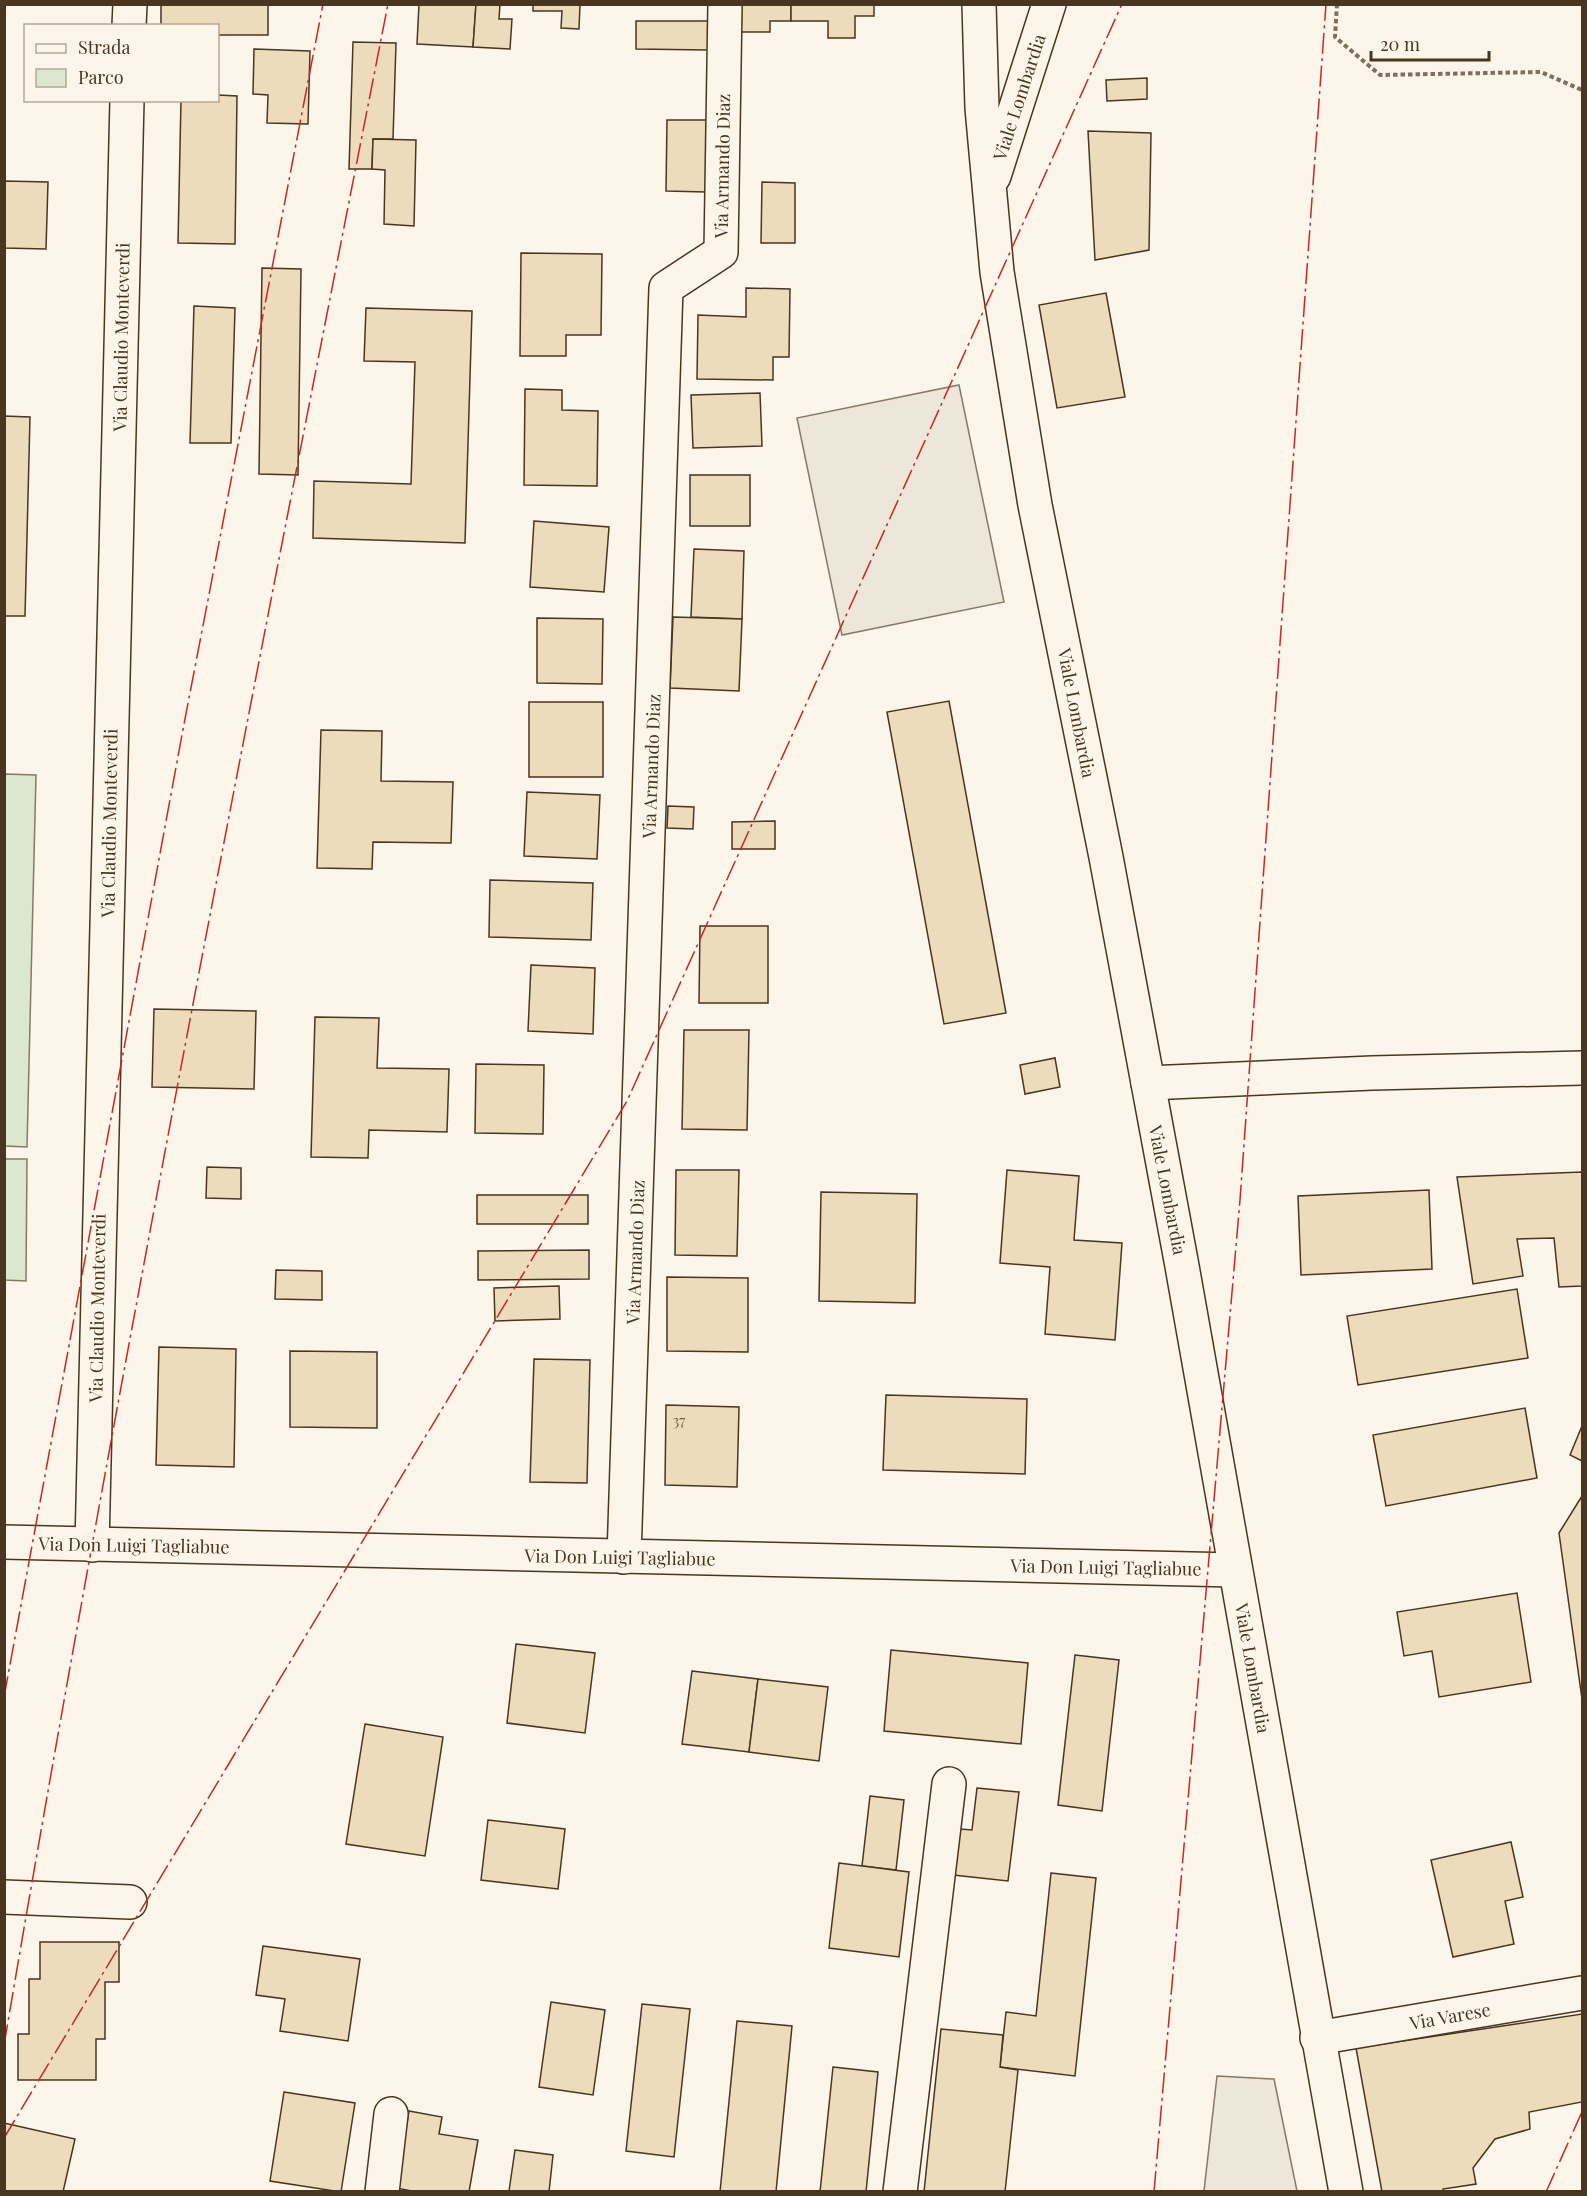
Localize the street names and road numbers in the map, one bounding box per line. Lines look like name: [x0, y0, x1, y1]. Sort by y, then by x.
street label: Viale Lombardia: [987, 31, 1051, 164]
street label: Via Armando Diaz: [709, 94, 735, 239]
street label: Via Claudio Monteverdi: [107, 242, 135, 433]
street label: Viale Lombardia: [1052, 645, 1101, 780]
street label: Via Armando Diaz: [636, 693, 666, 840]
street label: Via Claudio Monteverdi: [95, 728, 123, 919]
street label: Viale Lombardia: [1143, 1122, 1192, 1257]
street label: Via Armando Diaz: [620, 1179, 650, 1326]
street label: Via Claudio Monteverdi: [83, 1213, 111, 1404]
street label: Via Don Luigi Tagliabue: [37, 1531, 230, 1559]
street label: Via Don Luigi Tagliabue: [523, 1543, 716, 1571]
street label: Via Don Luigi Tagliabue: [1009, 1553, 1202, 1581]
street label: Viale Lombardia: [1230, 1600, 1276, 1735]
street label: Via Varese: [1407, 1997, 1492, 2035]

